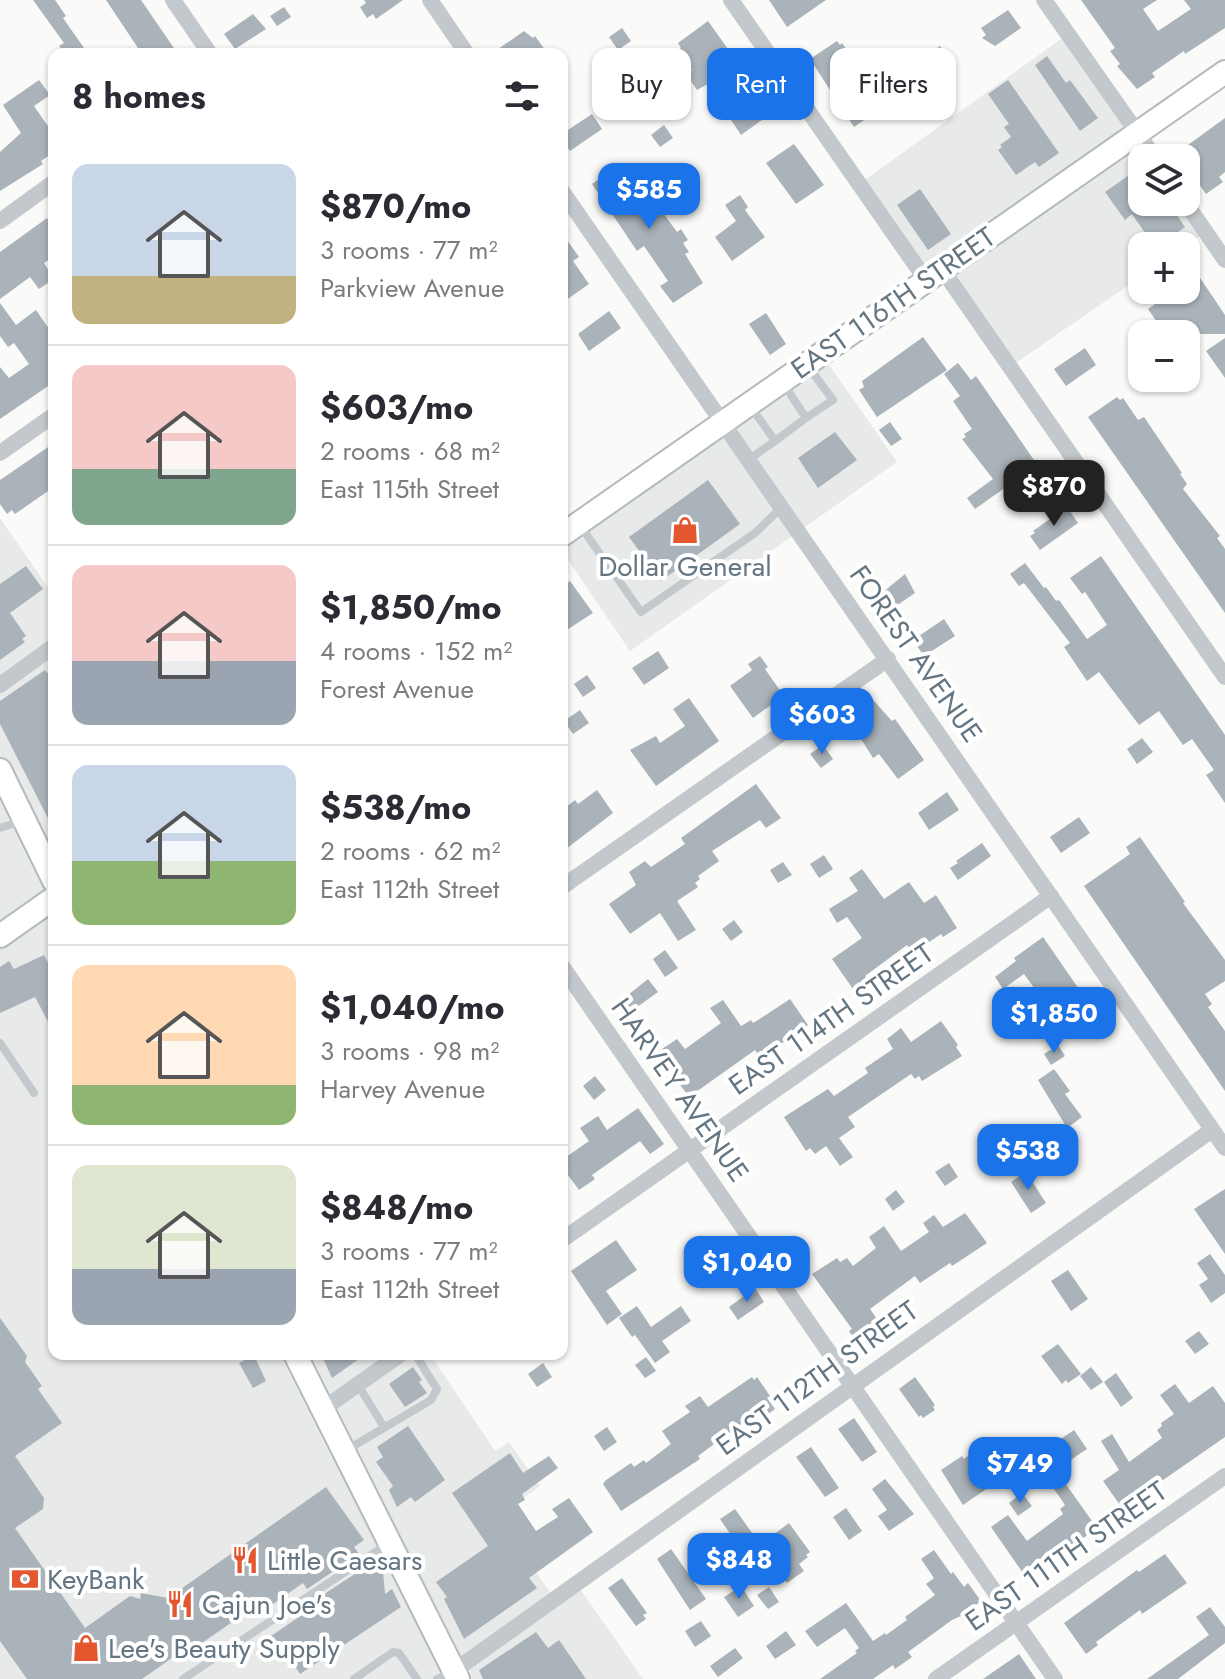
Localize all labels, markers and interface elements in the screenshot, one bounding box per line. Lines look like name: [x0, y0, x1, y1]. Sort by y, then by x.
chip: Buy: [592, 48, 691, 120]
chip: Rent: [707, 48, 814, 120]
chip: Filters: [830, 48, 956, 120]
text: 8 homes: [72, 72, 206, 121]
icon: filters: [500, 74, 544, 118]
map controls: [1128, 144, 1200, 392]
button: layers: [1128, 144, 1200, 216]
pin: $585: [602, 163, 696, 231]
text: $585: [616, 170, 682, 208]
text: $870/mo: [320, 182, 471, 231]
icon: home: [136, 196, 232, 292]
street label: EAST 116TH STREET: [782, 217, 1004, 389]
text: 3 rooms · 77 m²: [320, 231, 497, 269]
button: +: [1128, 232, 1200, 304]
text: Parkview Avenue: [320, 269, 504, 307]
button: −: [1128, 320, 1200, 392]
text: $603/mo: [320, 383, 473, 432]
icon: home: [136, 397, 232, 493]
text: 2 rooms · 68 m²: [320, 432, 500, 470]
pin: $870: [1007, 460, 1101, 528]
text: $870: [1022, 467, 1086, 505]
text: East 115th Street: [320, 470, 499, 508]
shop icon: Dollar General: [670, 515, 700, 545]
place label: Dollar General: [598, 546, 772, 587]
street label: FOREST AVENUE: [840, 557, 992, 751]
text: $1,850/mo: [320, 583, 501, 632]
icon: home: [136, 597, 232, 693]
text: 4 rooms · 152 m²: [320, 632, 512, 670]
text: Forest Avenue: [320, 670, 474, 708]
pin: $603: [775, 688, 869, 756]
text: $603: [789, 695, 855, 733]
text: $538/mo: [320, 783, 471, 832]
icon: home: [136, 797, 232, 893]
text: 2 rooms · 62 m²: [320, 832, 501, 870]
text: East 112th Street: [320, 870, 499, 908]
street label: EAST 114TH STREET: [720, 933, 942, 1105]
text: $1,040/mo: [320, 983, 504, 1032]
pin: $1,850: [989, 987, 1119, 1055]
street label: HARVEY AVENUE: [601, 990, 759, 1190]
text: $1,850: [1010, 994, 1098, 1032]
icon: home: [136, 997, 232, 1093]
text: 3 rooms · 98 m²: [320, 1032, 499, 1070]
text: Harvey Avenue: [320, 1070, 485, 1108]
pin: $538: [981, 1124, 1075, 1192]
text: $538: [995, 1131, 1061, 1169]
text: $848/mo: [320, 1183, 473, 1232]
icon: home: [136, 1197, 232, 1293]
text: 3 rooms · 77 m²: [320, 1232, 497, 1270]
pin: $1,040: [682, 1236, 812, 1304]
text: $1,040: [702, 1243, 792, 1281]
text: East 112th Street: [320, 1270, 499, 1308]
street label: EAST 112TH STREET: [707, 1291, 927, 1465]
pin: $749: [973, 1437, 1067, 1505]
text: $749: [986, 1444, 1054, 1482]
street label: EAST 111TH STREET: [957, 1471, 1175, 1641]
pin: $848: [692, 1533, 786, 1601]
place label: Little Caesars: [267, 1540, 422, 1581]
text: $848: [706, 1540, 772, 1578]
restaurant icon: Little Caesars: [230, 1545, 260, 1575]
place label: KeyBank: [47, 1559, 145, 1600]
bank icon: KeyBank: [10, 1564, 40, 1594]
place label: Cajun Joe's: [202, 1584, 332, 1625]
restaurant icon: Cajun Joe's: [165, 1589, 195, 1619]
place label: Lee's Beauty Supply: [108, 1628, 341, 1669]
shop icon: Lee's Beauty Supply: [71, 1633, 101, 1663]

